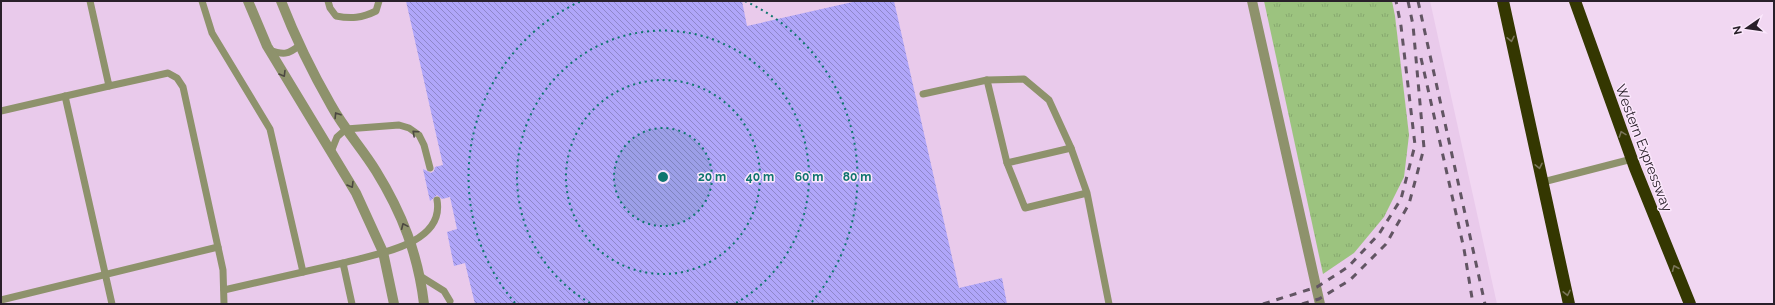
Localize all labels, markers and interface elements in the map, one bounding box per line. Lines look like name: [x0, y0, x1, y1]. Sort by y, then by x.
north arrow: [1727, 8, 1767, 48]
text: N: [1730, 25, 1745, 36]
one-way arrow: [1507, 36, 1515, 42]
one-way arrow: [279, 70, 286, 77]
street label: Western Expressway: [1612, 82, 1676, 214]
one-way arrow: [334, 112, 342, 119]
one-way arrow: [412, 130, 420, 138]
one-way arrow: [1619, 130, 1627, 137]
one-way arrow: [1535, 163, 1543, 169]
centre of rings: [656, 170, 670, 184]
text: 20 m: [698, 170, 726, 184]
text: 40 m: [746, 170, 774, 184]
text: 60 m: [795, 170, 823, 184]
text: 80 m: [843, 170, 871, 184]
one-way arrow: [346, 181, 354, 188]
one-way arrow: [401, 222, 409, 229]
one-way arrow: [1672, 264, 1680, 272]
one-way arrow: [1563, 290, 1571, 296]

